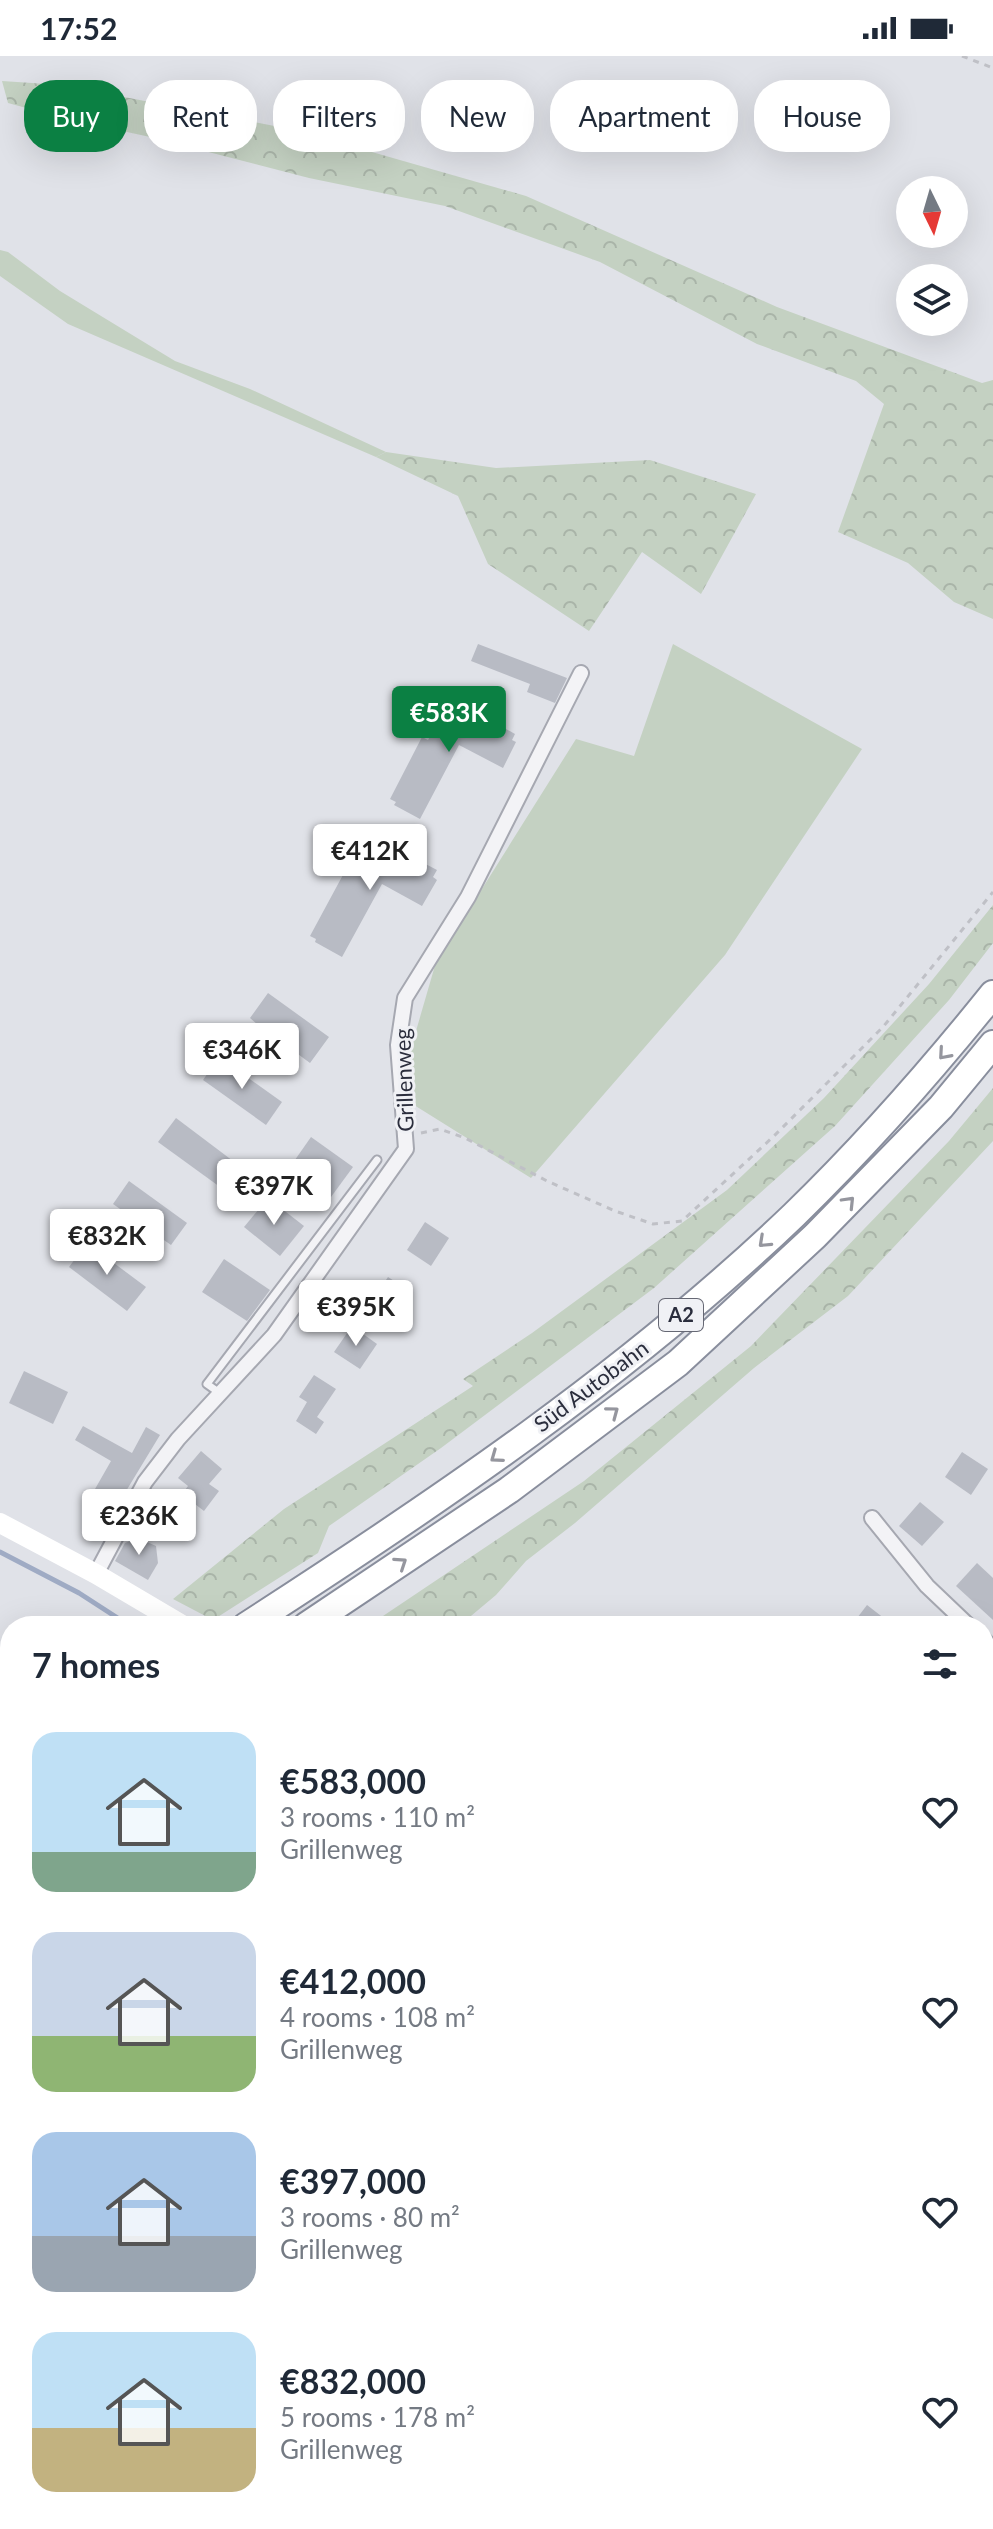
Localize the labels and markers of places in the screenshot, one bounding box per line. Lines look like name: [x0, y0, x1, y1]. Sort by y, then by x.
pin: €583K: [393, 686, 505, 754]
pin: €412K: [314, 824, 426, 892]
pin: €346K: [186, 1023, 298, 1091]
pin: €397K: [218, 1159, 330, 1227]
pin: €832K: [51, 1209, 163, 1277]
pin: €395K: [300, 1280, 412, 1348]
pin: €236K: [83, 1489, 195, 1557]

